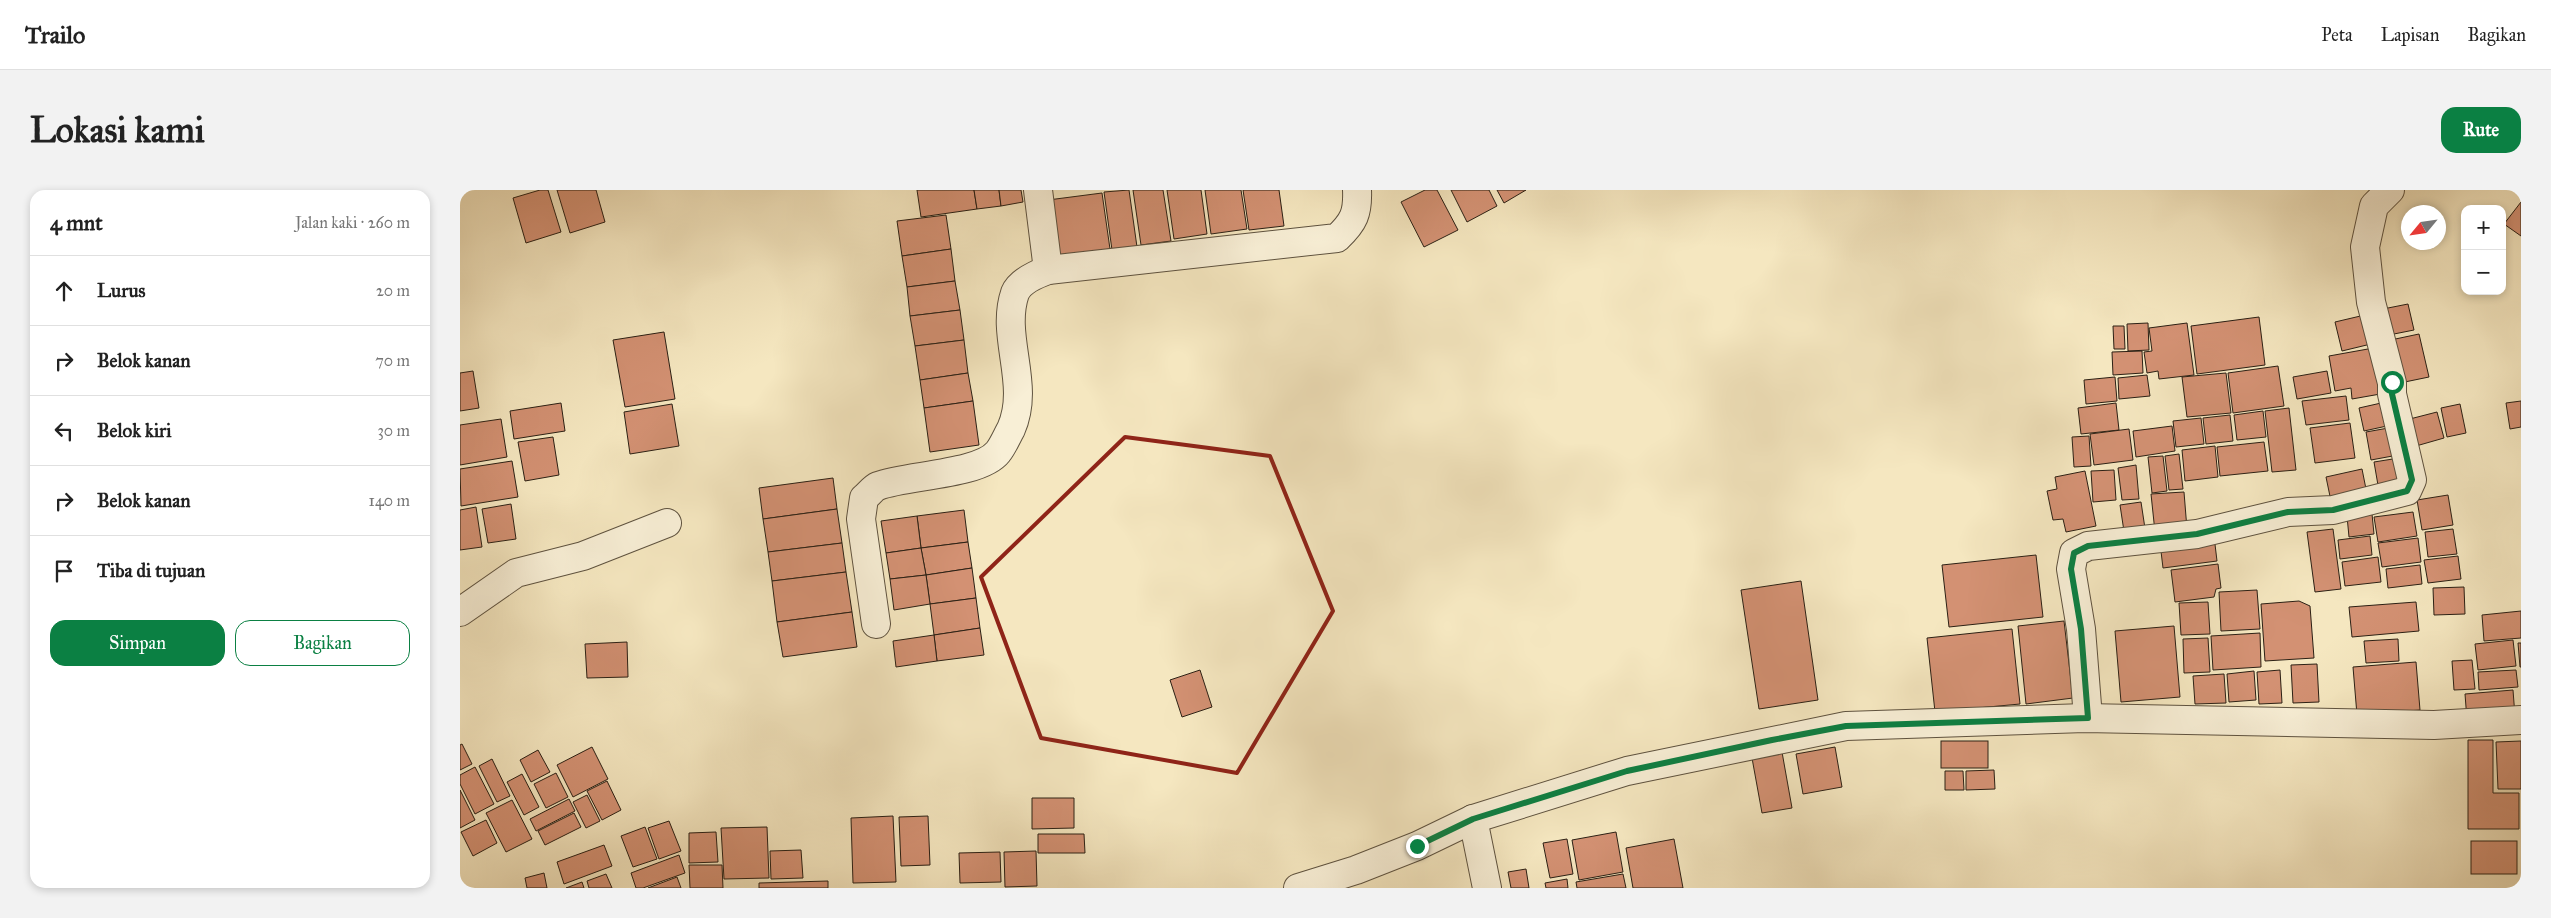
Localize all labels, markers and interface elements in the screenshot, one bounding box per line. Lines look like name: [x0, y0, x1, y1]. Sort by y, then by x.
text: Trailo: [25, 20, 85, 50]
text: Peta: [2321, 24, 2353, 46]
text: Lapisan: [2381, 24, 2439, 46]
text: Bagikan: [2467, 24, 2526, 46]
button: Rute: [2441, 107, 2521, 153]
text: Lokasi kami: [30, 109, 205, 152]
north arrow: [2401, 205, 2446, 250]
map controls: [2461, 205, 2506, 295]
button: +: [2461, 205, 2506, 250]
text: 4 mnt: [50, 210, 103, 236]
text: Jalan kaki · 260 m: [295, 213, 410, 232]
button: −: [2461, 250, 2506, 295]
icon: ahead: [50, 277, 78, 305]
text: Lurus: [97, 279, 145, 302]
text: 20 m: [376, 281, 410, 300]
icon: right: [50, 347, 78, 375]
text: Belok kanan: [97, 349, 191, 372]
text: 70 m: [375, 351, 410, 370]
route start: [2381, 371, 2404, 394]
icon: left: [50, 417, 78, 445]
text: Belok kiri: [97, 419, 171, 442]
text: 30 m: [377, 421, 410, 440]
icon: right: [50, 487, 78, 515]
text: Belok kanan: [97, 489, 191, 512]
text: 140 m: [369, 491, 410, 510]
icon: arrive: [50, 557, 78, 585]
text: Tiba di tujuan: [97, 559, 205, 582]
button: Simpan: [50, 620, 225, 666]
button: Bagikan: [235, 620, 410, 666]
route end: [1406, 835, 1429, 858]

